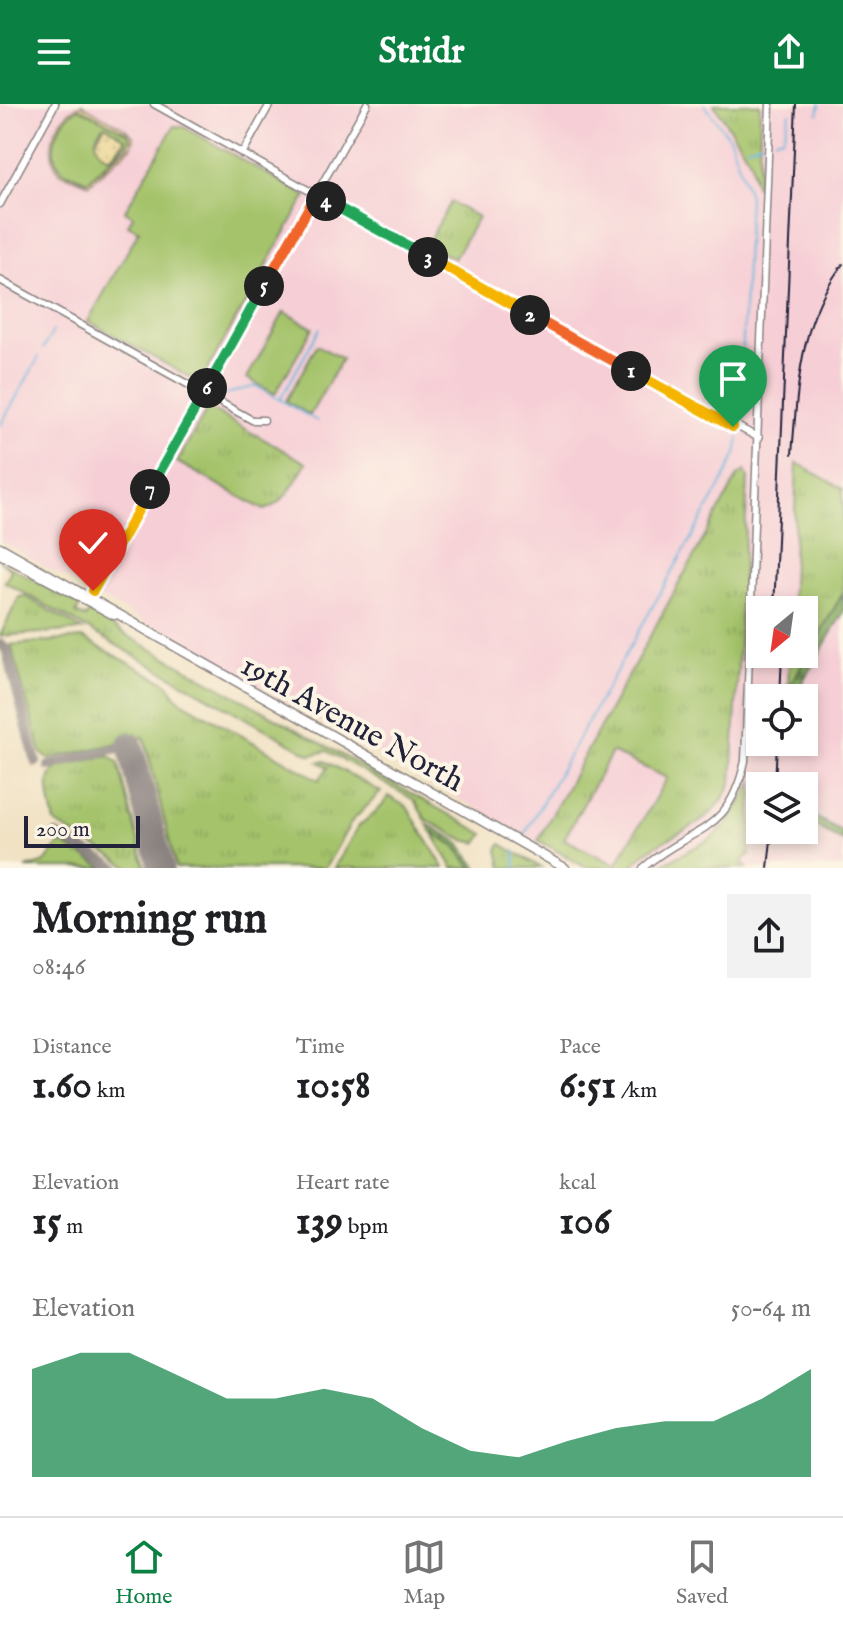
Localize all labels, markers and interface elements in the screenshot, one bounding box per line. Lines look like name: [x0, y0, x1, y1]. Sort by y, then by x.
text: Stridr: [379, 29, 464, 75]
icon: menu: [32, 30, 76, 74]
icon: share: [767, 30, 811, 74]
pin: 4: [306, 181, 346, 221]
text: 4: [321, 187, 331, 215]
pin: 3: [408, 237, 448, 277]
text: 3: [424, 243, 432, 271]
pin: 5: [244, 266, 284, 306]
text: 5: [260, 272, 268, 300]
pin: 2: [510, 295, 550, 335]
text: 2: [525, 301, 535, 329]
pin: [699, 345, 767, 427]
pin: 1: [611, 351, 651, 391]
text: 1: [627, 357, 635, 385]
icon: arrive: [711, 357, 755, 401]
pin: 6: [187, 368, 227, 408]
text: 6: [202, 374, 212, 402]
pin: 7: [130, 469, 170, 509]
text: 7: [145, 475, 155, 503]
pin: [59, 509, 127, 591]
icon: check: [71, 521, 115, 565]
north arrow: [746, 596, 818, 668]
map controls: [746, 596, 818, 844]
street label: 19th Avenue North: [233, 646, 471, 803]
button: locate: [746, 684, 818, 756]
button: layers: [746, 772, 818, 844]
scale bar: [24, 812, 140, 848]
text: 200 m: [36, 816, 90, 844]
text: Morning run: [32, 892, 267, 948]
button: share: [727, 894, 811, 978]
text: 08:46: [32, 950, 86, 983]
text: Distance: [32, 1033, 112, 1061]
text: Time: [296, 1033, 345, 1061]
text: Pace: [559, 1033, 601, 1061]
text: 1.60: [32, 1061, 92, 1112]
text: 10:58: [296, 1061, 371, 1112]
text: 6:51: [559, 1061, 616, 1112]
text: km: [92, 1077, 126, 1105]
text: /km: [616, 1077, 657, 1105]
text: Elevation: [32, 1169, 119, 1197]
text: Heart rate: [296, 1169, 390, 1197]
text: kcal: [559, 1169, 596, 1197]
text: 15: [32, 1197, 61, 1248]
text: 139: [296, 1197, 343, 1248]
text: 106: [559, 1197, 611, 1248]
text: m: [61, 1213, 83, 1241]
text: bpm: [343, 1213, 388, 1241]
text: Elevation: [32, 1292, 135, 1325]
text: 50–64 m: [731, 1292, 811, 1325]
tab: Home: [115, 1535, 172, 1611]
tab: Map: [402, 1535, 446, 1611]
tab: Saved: [676, 1535, 728, 1611]

